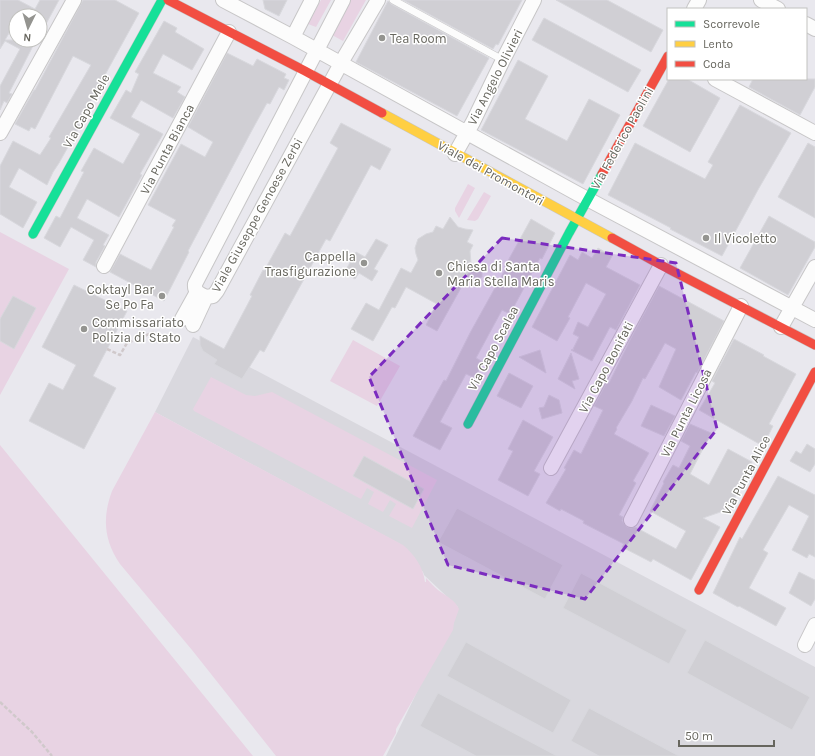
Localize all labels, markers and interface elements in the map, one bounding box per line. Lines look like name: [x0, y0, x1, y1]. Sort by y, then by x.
north arrow: [8, 8, 48, 48]
legend: [667, 8, 807, 80]
text: Scorrevole: [703, 17, 760, 31]
street label: Via Angelo Olivieri: [464, 26, 526, 128]
text: N: [23, 31, 32, 44]
place label: Tea Room: [390, 31, 447, 46]
marker: Tea Room: [377, 33, 387, 43]
text: Lento: [703, 37, 733, 51]
text: Coda: [703, 57, 731, 71]
street label: Via Capo Mele: [59, 71, 113, 151]
street label: Via Federico Paolini: [588, 84, 656, 192]
street label: Via Punta Bianca: [137, 101, 197, 197]
street label: Viale Giuseppe Genoese Zerbi: [208, 135, 306, 295]
street label: Viale dei Promontori: [435, 137, 547, 209]
place label: Il Vicoletto: [714, 231, 777, 246]
marker: Il Vicoletto: [701, 233, 711, 243]
place label: Cappella Trasfigurazione: [265, 249, 356, 279]
marker: Cappella Trasfigurazione: [359, 258, 369, 268]
place label: Chiesa di Santa Maria Stella Maris: [447, 259, 555, 289]
marker: Chiesa di Santa Maria Stella Maris: [434, 268, 444, 278]
place label: Coktayl Bar Se Po Fa: [87, 282, 154, 312]
marker: Coktayl Bar Se Po Fa: [157, 291, 167, 301]
street label: Via Capo Scalea: [464, 303, 522, 393]
place label: Commissariato Polizia di Stato: [92, 315, 184, 345]
street label: Via Capo Bonifati: [576, 319, 636, 415]
marker: Commissariato Polizia di Stato: [79, 324, 89, 334]
street label: Via Punta Licosa: [657, 366, 715, 460]
street label: Via Punta Alice: [719, 432, 773, 517]
scale bar: [679, 722, 774, 748]
text: 50 m: [685, 729, 713, 743]

